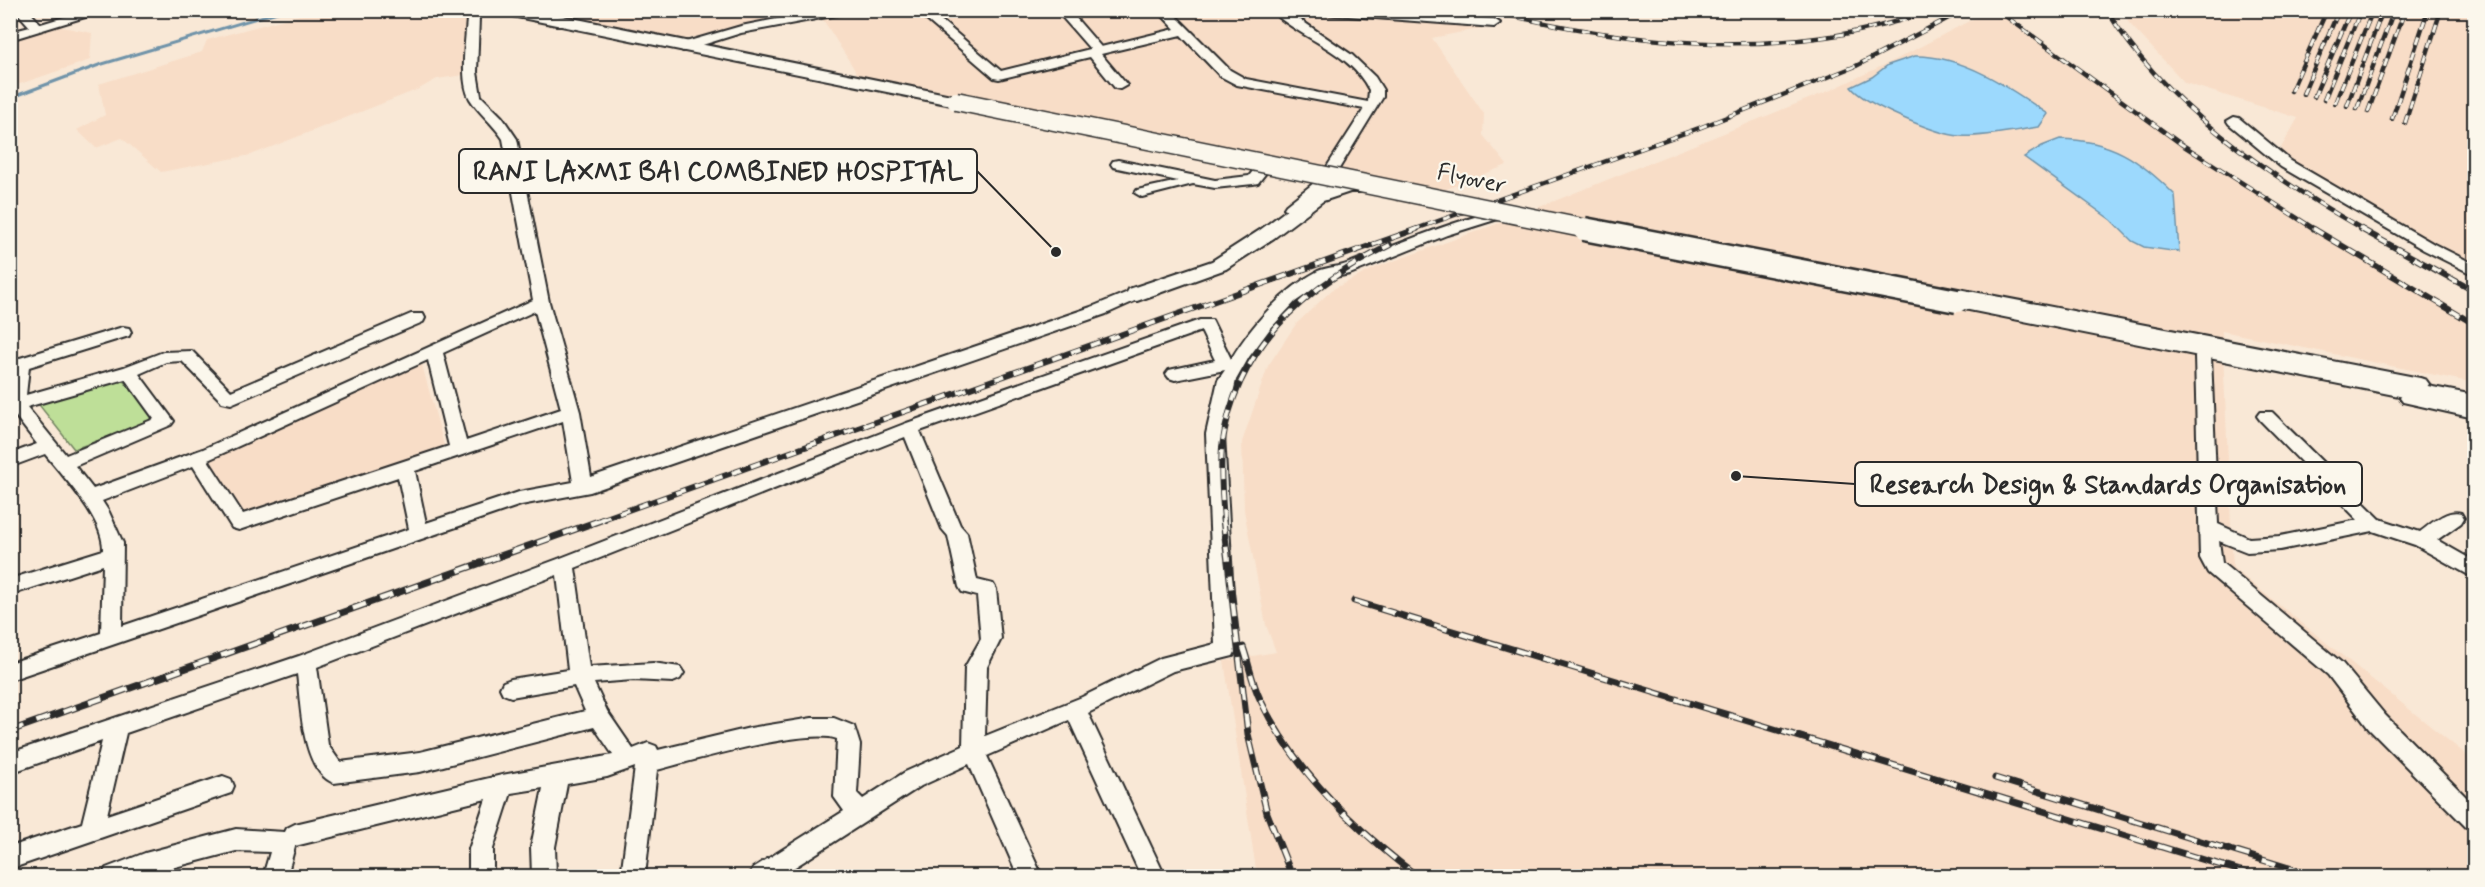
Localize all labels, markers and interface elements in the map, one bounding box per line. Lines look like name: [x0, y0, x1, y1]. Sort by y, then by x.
callout: RANI LAXMI BAI COMBINED HOSPITAL: [459, 149, 977, 193]
text: RANI LAXMI BAI COMBINED HOSPITAL: [473, 156, 964, 190]
street label: Flyover: [1434, 157, 1509, 202]
callout: Research Design & Standards Organisation: [1855, 462, 2362, 506]
text: Research Design & Standards Organisation: [1870, 469, 2346, 506]

